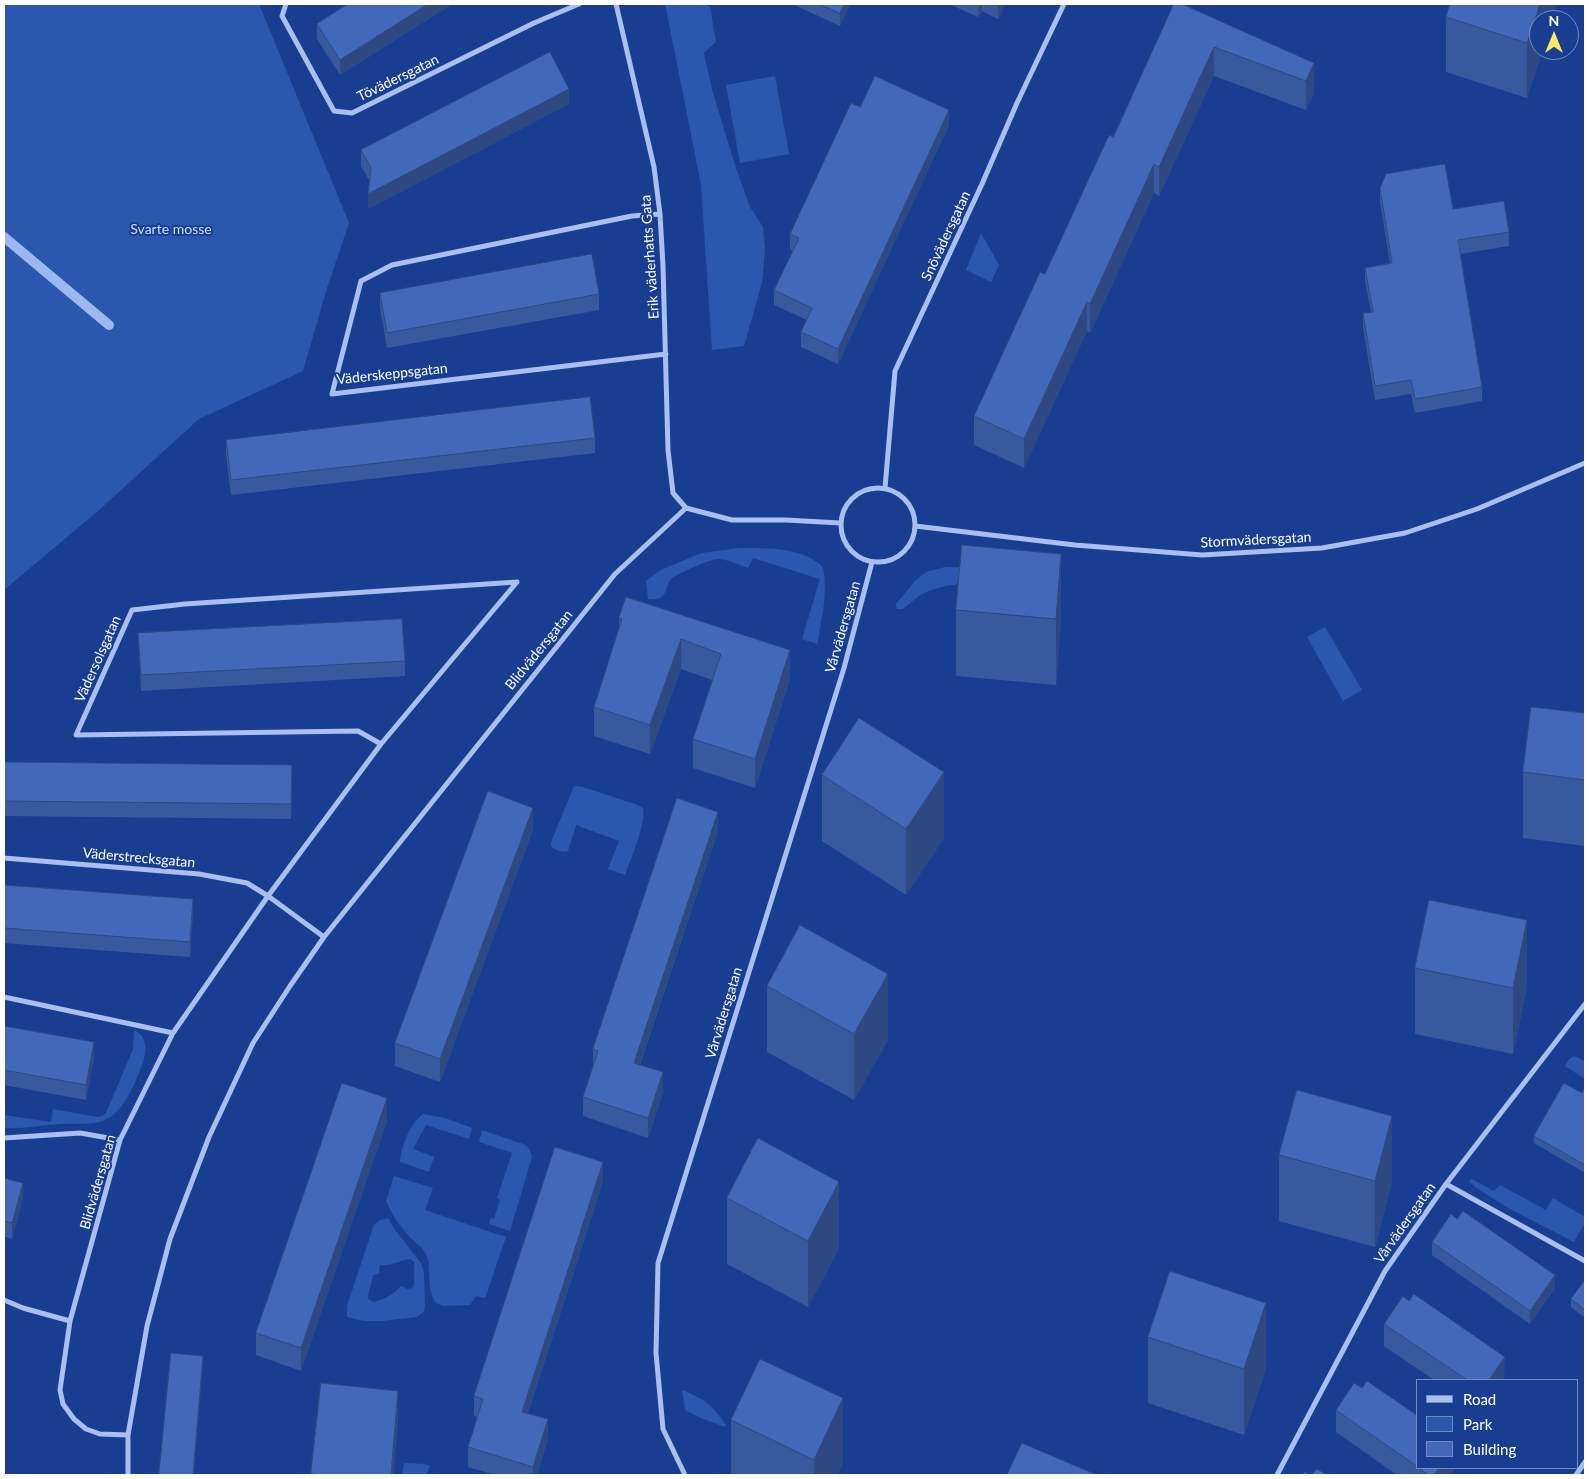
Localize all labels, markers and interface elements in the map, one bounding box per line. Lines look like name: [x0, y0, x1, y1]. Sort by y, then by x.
north arrow: [1529, 10, 1579, 60]
text: N: [1549, 12, 1559, 29]
street label: Tövädersgatan: [354, 51, 442, 105]
street label: Snövädersgatan: [918, 188, 974, 284]
street label: Erik väderhatts Gata: [637, 194, 663, 320]
park label: Svarte mosse: [130, 221, 212, 237]
street label: Väderskeppsgatan: [336, 360, 448, 388]
street label: Stormvädersgatan: [1200, 529, 1312, 551]
street label: Vårvädersgatan: [822, 579, 864, 675]
street label: Blidvädersgatan: [502, 607, 576, 693]
street label: Vädersolsgatan: [71, 613, 125, 705]
street label: Väderstrecksgatan: [82, 845, 196, 871]
street label: Vårvädersgatan: [702, 965, 746, 1061]
street label: Blidvädersgatan: [76, 1133, 120, 1231]
street label: Vårvädersgatan: [1371, 1179, 1439, 1267]
legend: [1416, 1379, 1579, 1469]
text: Road: [1463, 1390, 1496, 1408]
text: Park: [1463, 1415, 1492, 1433]
text: Building: [1463, 1440, 1516, 1458]

